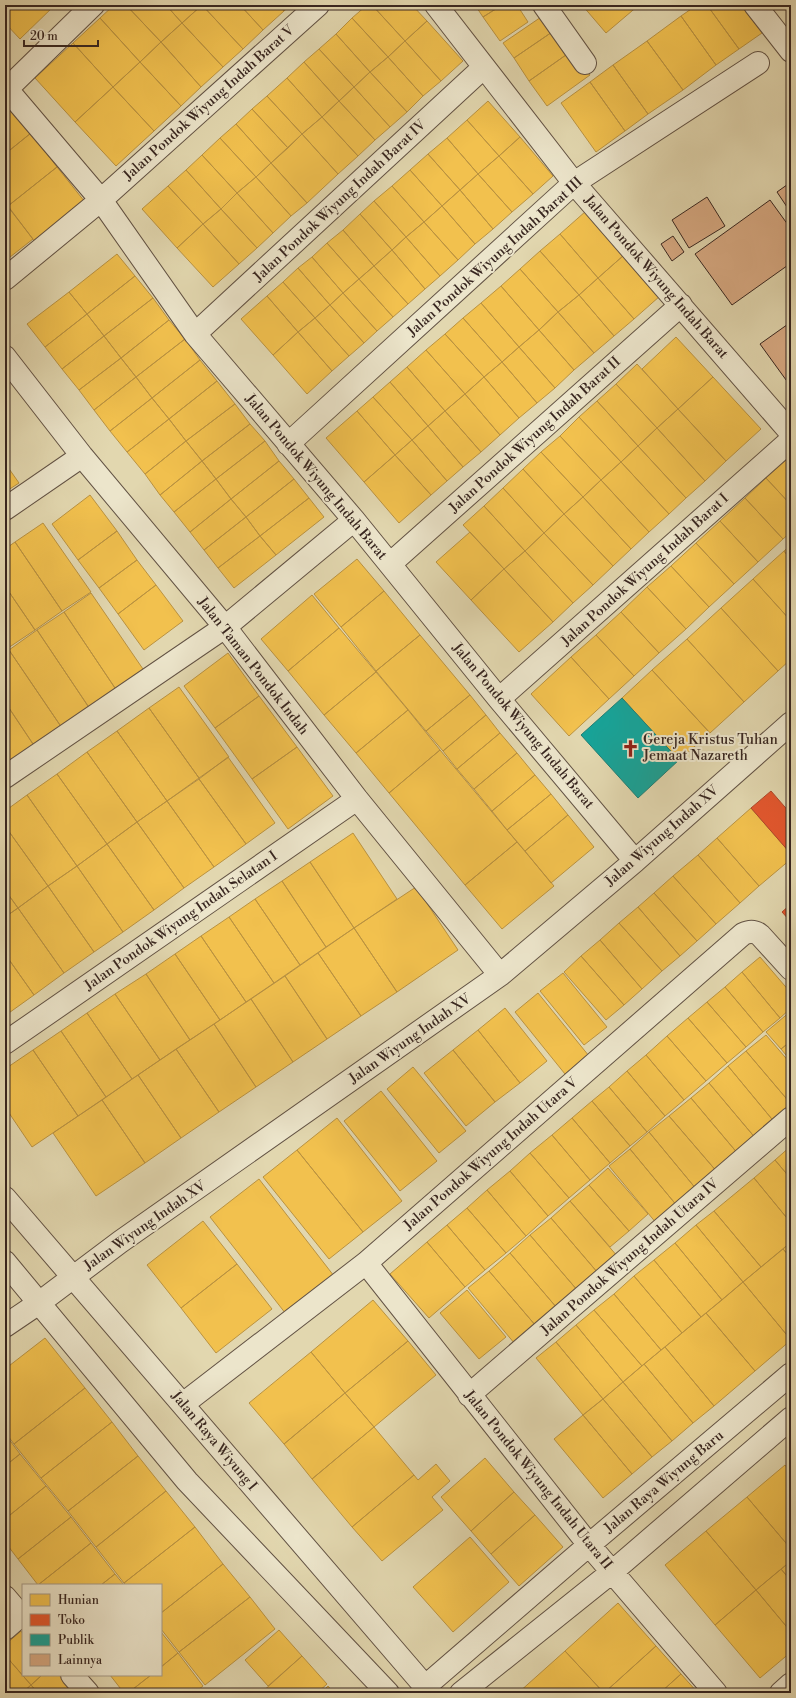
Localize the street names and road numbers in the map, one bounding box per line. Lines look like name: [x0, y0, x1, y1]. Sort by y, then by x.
street label: Jalan Pondok Wiyung Indah Barat V: [119, 21, 299, 185]
street label: Jalan Pondok Wiyung Indah Barat IV: [249, 115, 431, 287]
street label: Jalan Pondok Wiyung Indah Barat III: [403, 173, 587, 341]
street label: Jalan Pondok Wiyung Indah Barat: [579, 191, 732, 363]
street label: Jalan Pondok Wiyung Indah Barat II: [445, 353, 625, 518]
street label: Jalan Pondok Wiyung Indah Barat: [241, 390, 391, 564]
street label: Jalan Pondok Wiyung Indah Barat I: [557, 489, 733, 651]
street label: Jalan Taman Pondok Indah: [193, 593, 313, 739]
street label: Jalan Pondok Wiyung Indah Barat: [448, 639, 598, 813]
street label: Jalan Wiyung Indah XV: [601, 781, 723, 891]
street label: Jalan Pondok Wiyung Indah Selatan I: [80, 847, 282, 995]
street label: Jalan Wiyung Indah XV: [345, 989, 475, 1089]
street label: Jalan Pondok Wiyung Indah Utara V: [400, 1073, 582, 1235]
street label: Jalan Pondok Wiyung Indah Utara IV: [537, 1174, 723, 1340]
street label: Jalan Wiyung Indah XV: [80, 1176, 210, 1276]
street label: Jalan Pondok Wiyung Indah Utara II: [459, 1386, 616, 1574]
street label: Jalan Raya Wiyung I: [166, 1387, 261, 1495]
street label: Jalan Raya Wiyung Baru: [600, 1427, 727, 1538]

